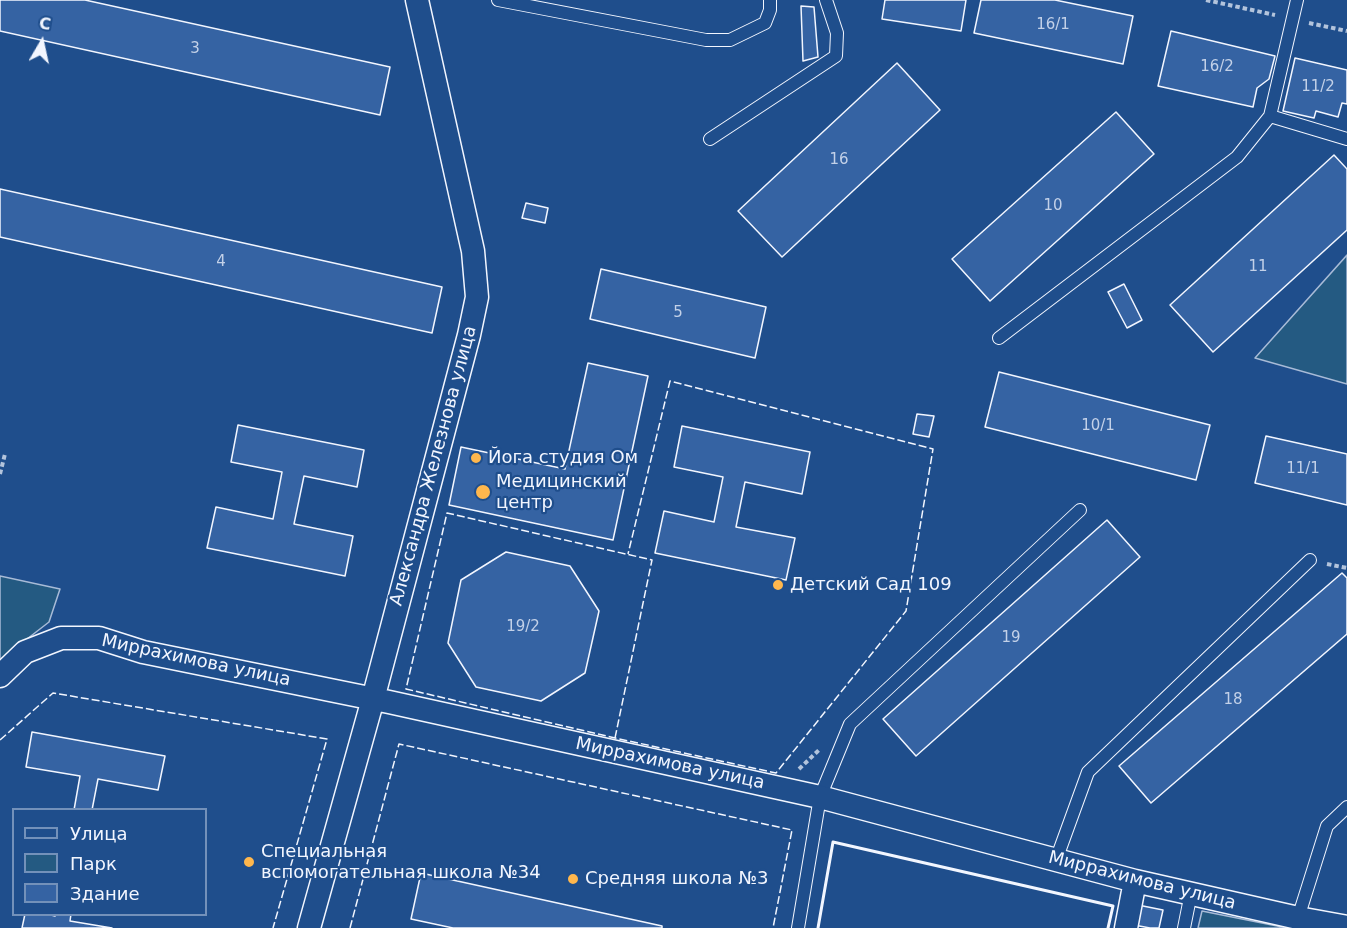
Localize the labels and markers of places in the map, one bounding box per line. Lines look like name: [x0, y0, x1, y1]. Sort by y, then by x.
place label: Йога студия Ом: [488, 447, 638, 469]
marker: Йога студия Ом: [469, 451, 483, 465]
place label: Медицинский центр: [496, 471, 627, 514]
marker: Медицинский центр: [474, 483, 492, 501]
place label: Детский Сад 109: [790, 574, 952, 596]
marker: Детский Сад 109: [771, 578, 785, 592]
place label: Специальная вспомогательная школа №34: [261, 841, 541, 884]
marker: Специальная вспомогательная школа №34: [242, 855, 256, 869]
place label: Средняя школа №3: [585, 868, 768, 890]
marker: Средняя школа №3: [566, 872, 580, 886]

